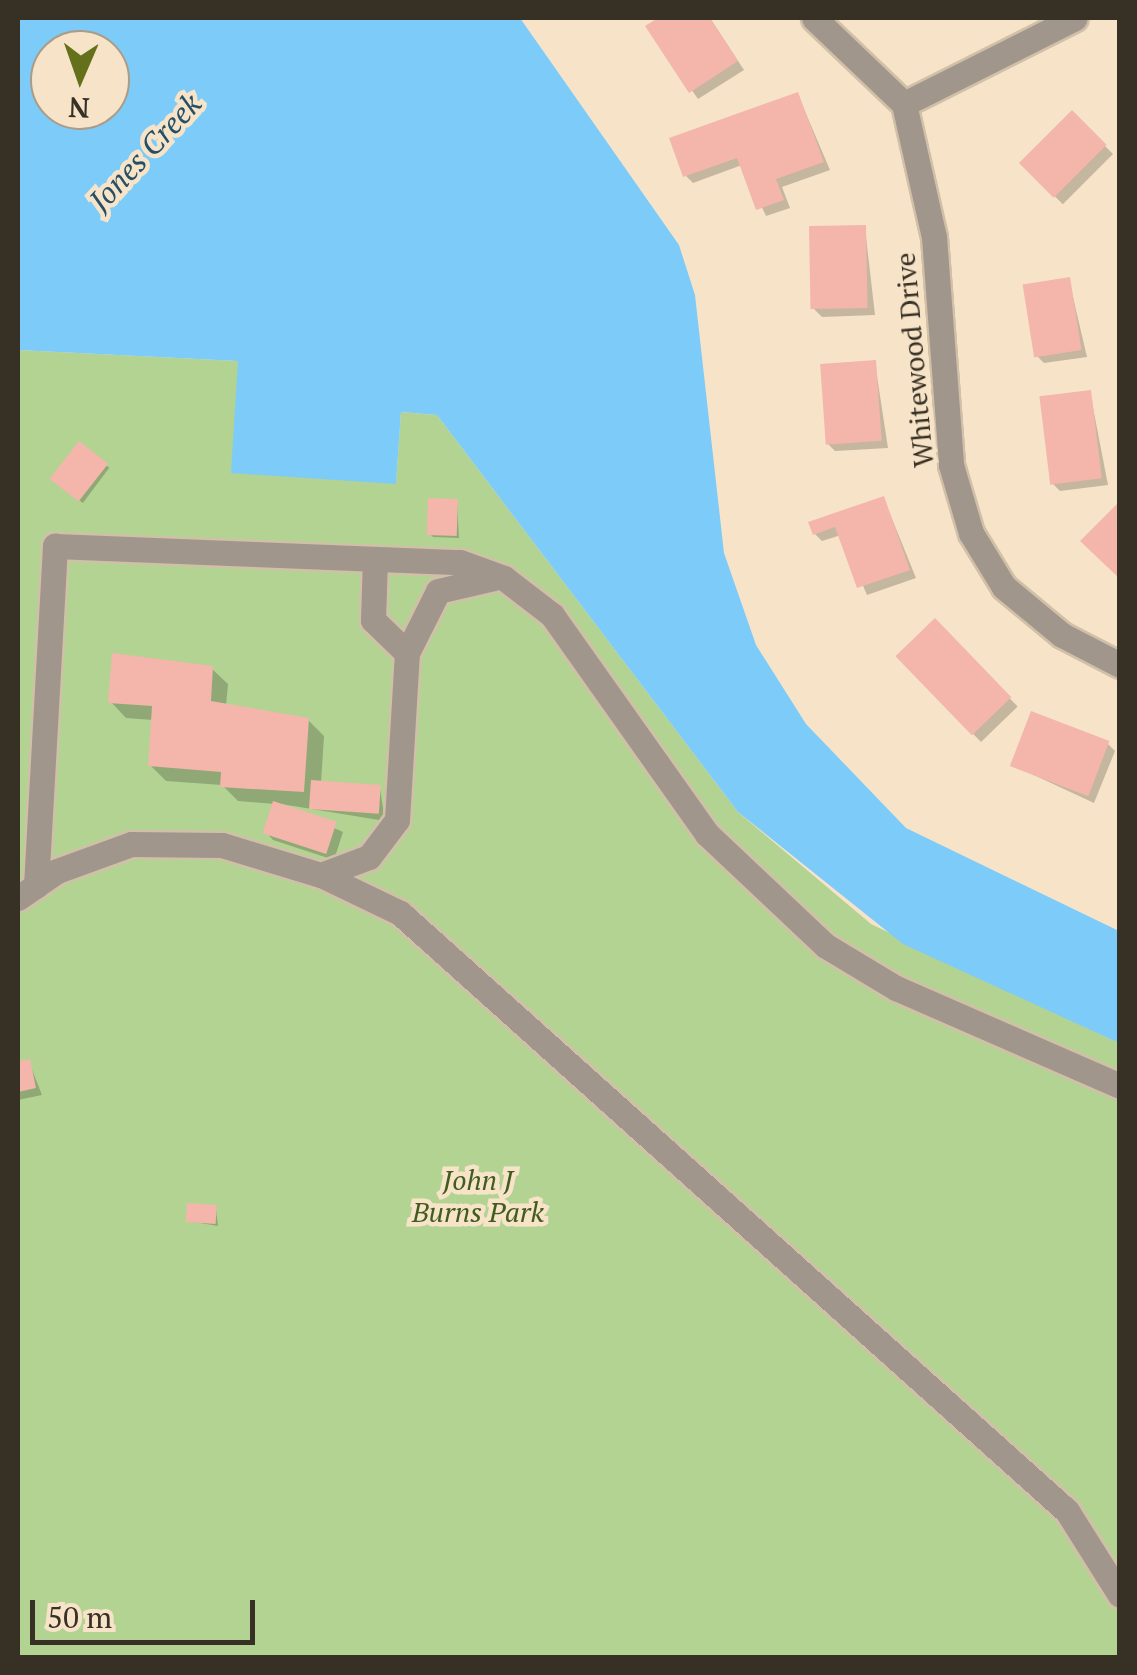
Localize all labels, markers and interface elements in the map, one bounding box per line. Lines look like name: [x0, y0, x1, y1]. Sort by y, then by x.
north arrow: [30, 30, 130, 130]
water label: Jones Creek: [82, 86, 208, 218]
text: N: [68, 90, 90, 127]
street label: Whitewood Drive: [888, 251, 940, 469]
park label: John J Burns Park: [412, 1163, 544, 1229]
scale bar: [35, 1580, 260, 1642]
text: 50 m: [47, 1597, 112, 1637]

